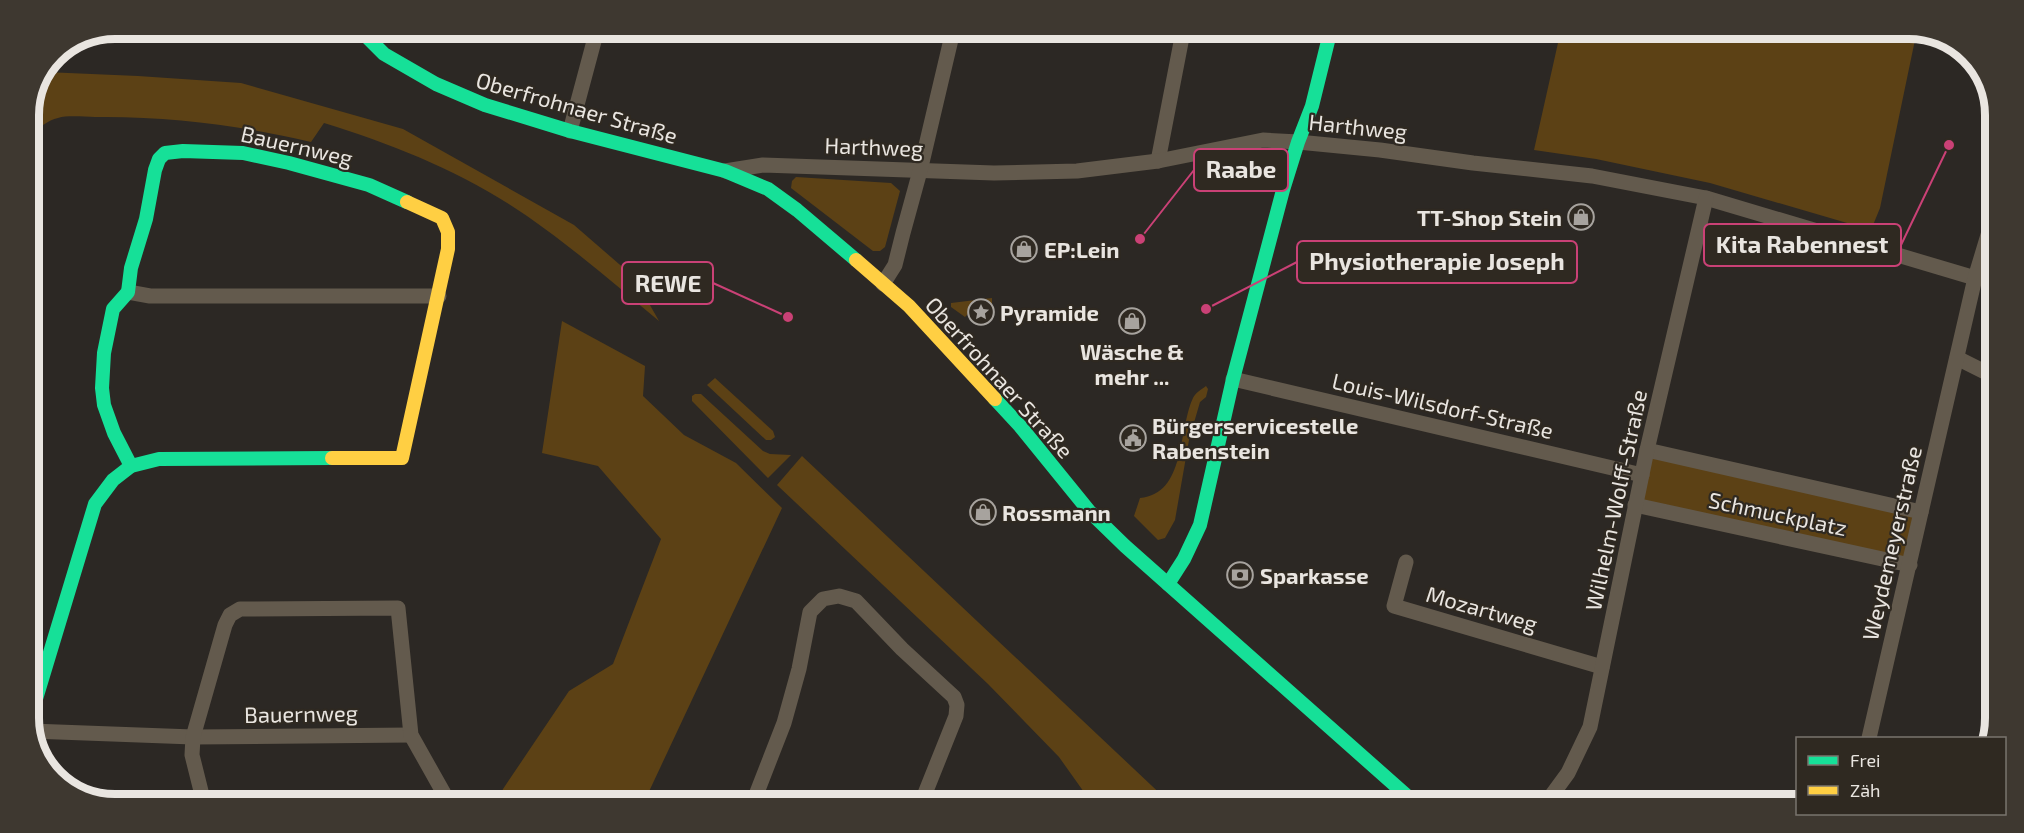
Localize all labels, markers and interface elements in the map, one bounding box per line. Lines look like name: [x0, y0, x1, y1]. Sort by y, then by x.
street label: Oberfrohnaer Straße: [473, 66, 681, 148]
street label: Harthweg: [1307, 108, 1409, 144]
street label: Bauernweg: [239, 120, 355, 170]
street label: Harthweg: [824, 131, 924, 161]
callout: Raabe: [1194, 149, 1288, 191]
text: Raabe: [1206, 154, 1276, 183]
shop icon: TT-Shop Stein: [1566, 202, 1596, 232]
place label: TT-Shop Stein: [1417, 204, 1562, 230]
callout: Kita Rabennest: [1704, 224, 1901, 266]
text: Kita Rabennest: [1716, 229, 1888, 258]
shop icon: EP:Lein: [1009, 234, 1039, 264]
place label: EP:Lein: [1044, 236, 1119, 262]
callout: Physiotherapie Joseph: [1297, 241, 1577, 283]
text: Physiotherapie Joseph: [1309, 246, 1565, 275]
callout: REWE: [622, 262, 713, 304]
text: REWE: [635, 268, 701, 297]
street label: Oberfrohnaer Straße: [921, 291, 1079, 463]
place icon: Pyramide: [966, 297, 996, 327]
place label: Pyramide: [1000, 299, 1099, 326]
shop icon: Wäsche & mehr ...: [1117, 306, 1147, 336]
place label: Wäsche & mehr ...: [1080, 338, 1184, 389]
street label: Louis-Wilsdorf-Straße: [1330, 367, 1556, 443]
street label: Wilhelm-Wolff-Straße: [1579, 387, 1651, 613]
place label: Bürgerservicestelle Rabenstein: [1152, 412, 1358, 463]
public building icon: Bürgerservicestelle Rabenstein: [1118, 423, 1148, 453]
street label: Weydemeyerstraße: [1856, 443, 1926, 643]
street label: Schmuckplatz: [1707, 486, 1849, 540]
shop icon: Rossmann: [968, 497, 998, 527]
place label: Rossmann: [1002, 499, 1111, 525]
bank icon: Sparkasse: [1225, 560, 1255, 590]
place label: Sparkasse: [1260, 562, 1369, 588]
street label: Mozartweg: [1423, 580, 1541, 636]
street label: Bauernweg: [244, 699, 358, 727]
legend: [1796, 737, 2006, 815]
text: Frei: [1850, 749, 1881, 771]
text: Zäh: [1850, 779, 1881, 801]

